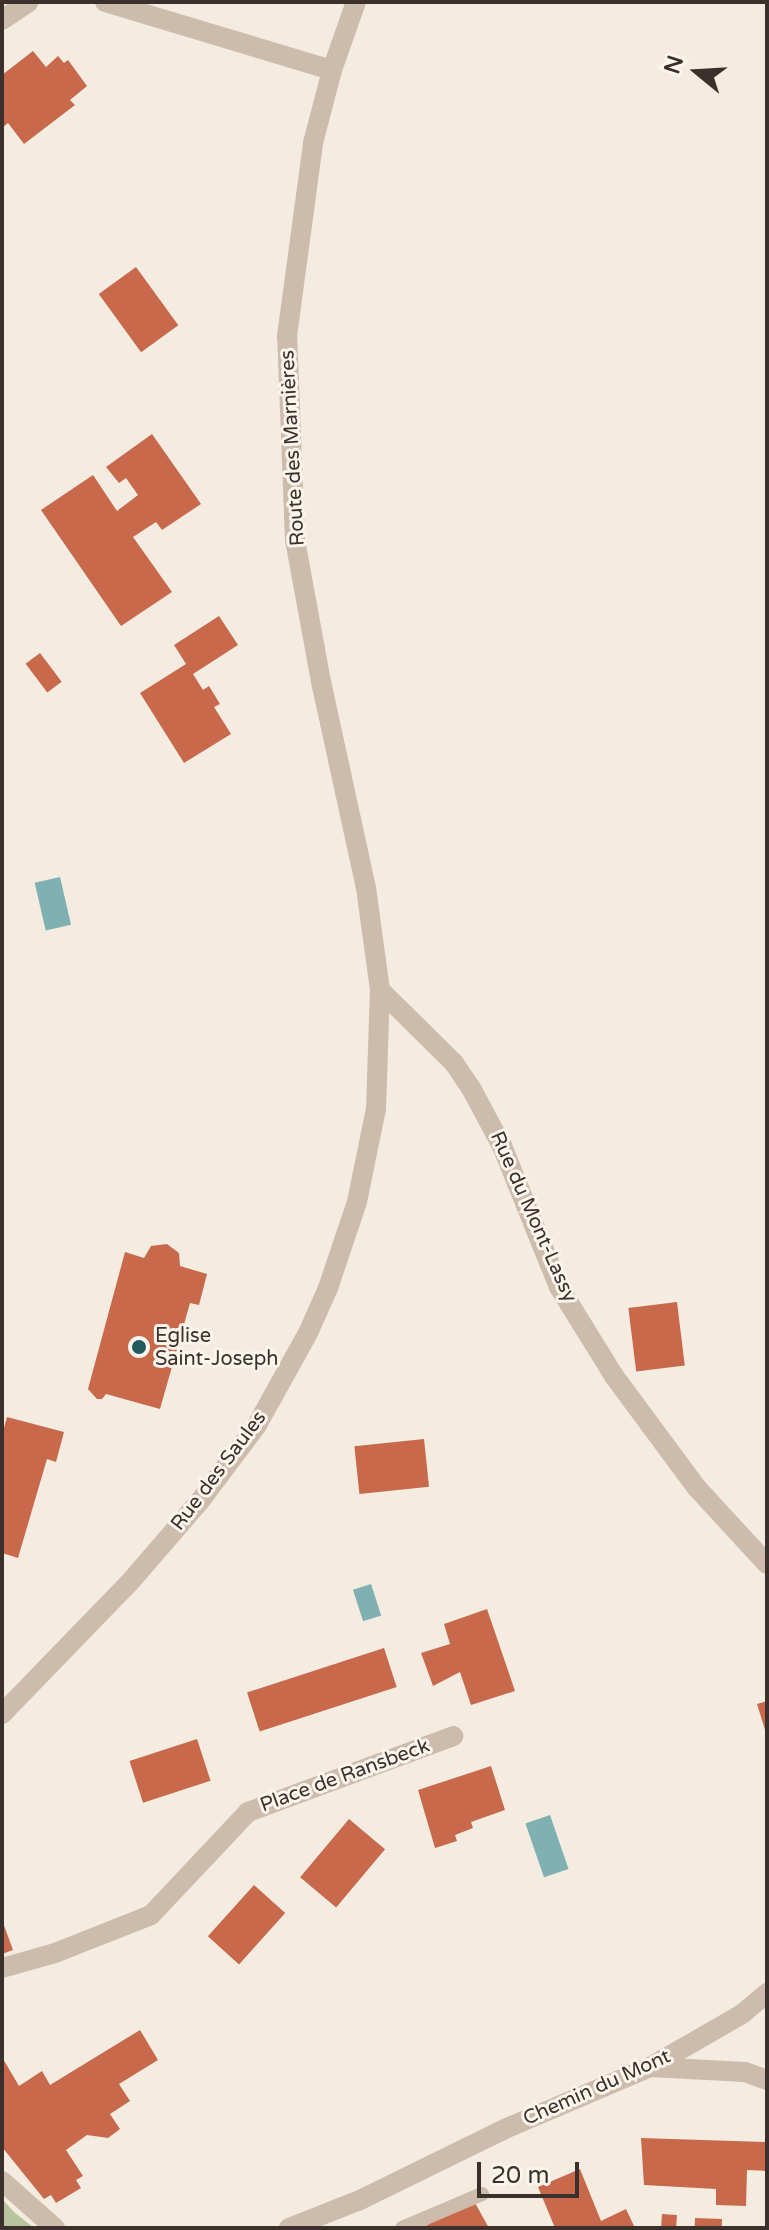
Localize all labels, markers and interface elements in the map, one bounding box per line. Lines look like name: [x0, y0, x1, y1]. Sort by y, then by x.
north arrow: [657, 32, 737, 112]
text: N: [659, 52, 689, 77]
street label: Route des Marnières: [276, 349, 310, 547]
street label: Rue du Mont-Lassy: [485, 1128, 581, 1306]
place label: Eglise Saint-Joseph: [155, 1324, 278, 1371]
marker: Eglise Saint-Joseph: [130, 1338, 148, 1356]
street label: Rue des Saules: [166, 1407, 272, 1535]
street label: Place de Ransbeck: [257, 1734, 433, 1818]
street label: Chemin du Mont: [520, 2045, 674, 2131]
scale bar: [481, 2146, 583, 2196]
text: 20 m: [491, 2161, 549, 2190]

